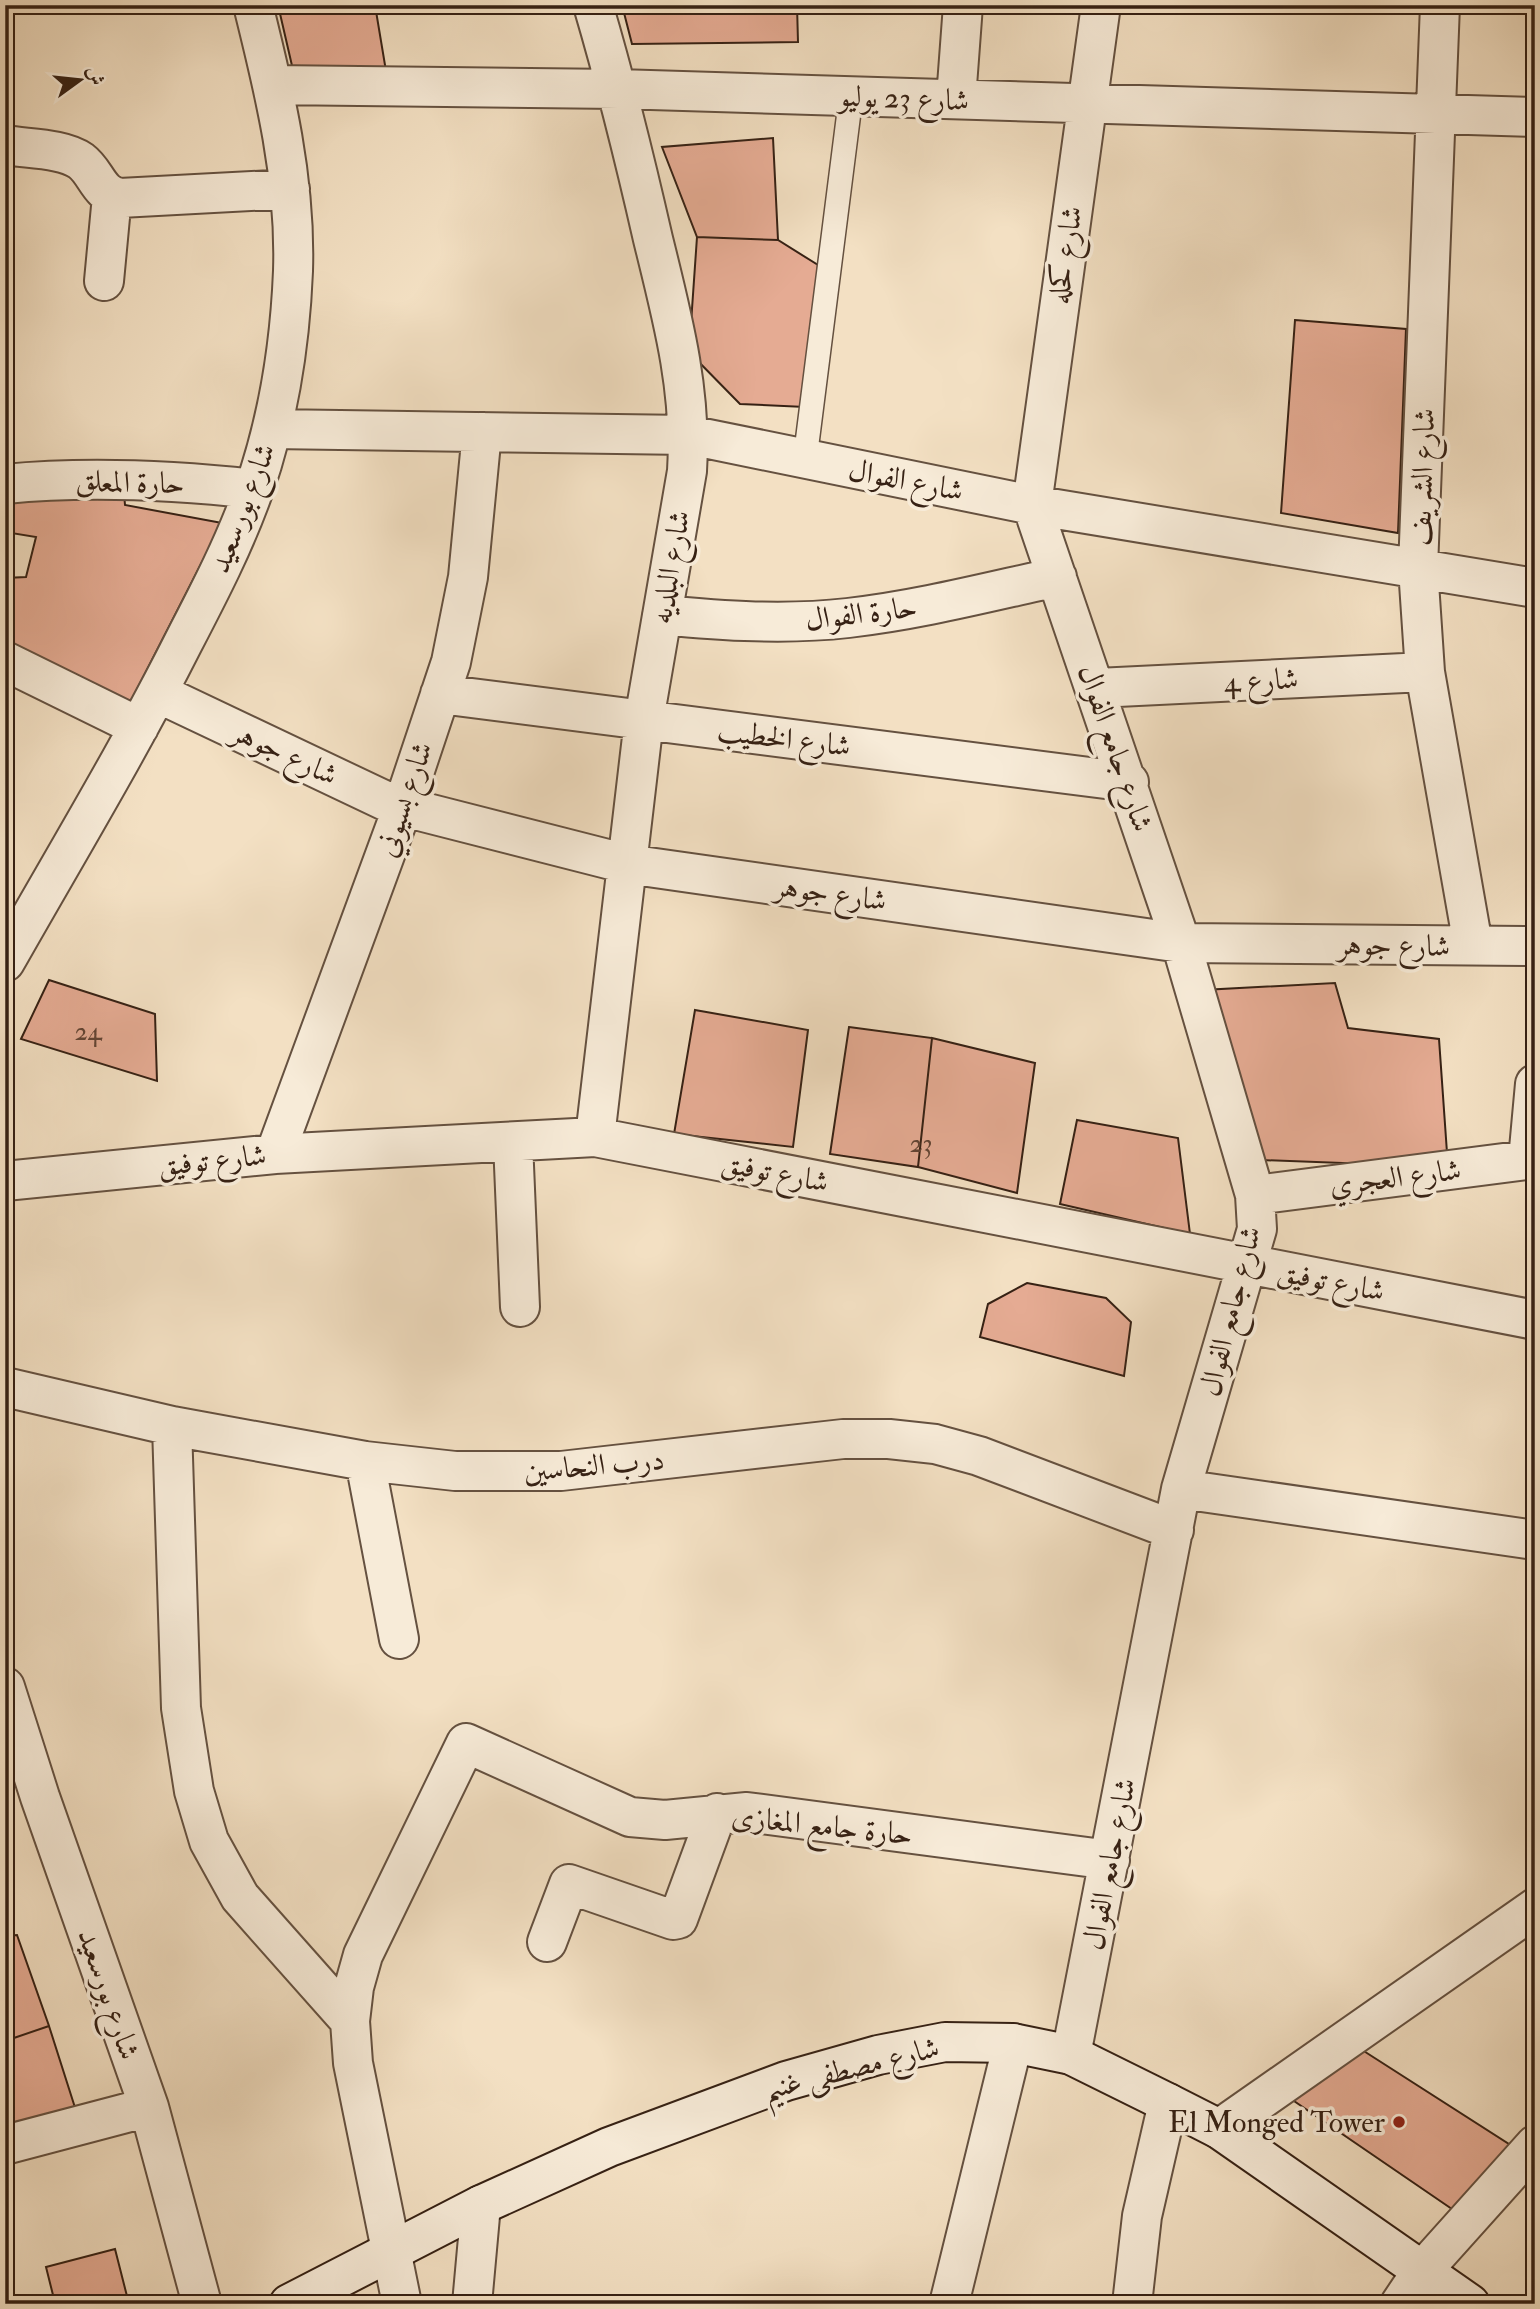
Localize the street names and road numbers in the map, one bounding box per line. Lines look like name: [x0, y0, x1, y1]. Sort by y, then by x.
street label: شارع 23 يوليو: [835, 78, 970, 125]
street label: شارع كحله: [1040, 204, 1097, 307]
street label: شارع الشريف: [1402, 408, 1449, 547]
street label: شارع بورسعيد: [201, 438, 290, 580]
street label: شارع الفوال: [844, 451, 967, 516]
street label: حارة المعلق: [75, 463, 185, 502]
street label: شارع البلديه: [642, 507, 705, 628]
street label: حارة الفوال: [803, 588, 919, 639]
street label: شارع جامع الفوال: [1062, 660, 1161, 839]
street label: شارع 4: [1223, 660, 1300, 707]
street label: شارع جوهر: [221, 712, 343, 799]
street label: شارع الخطيب: [714, 712, 853, 771]
street label: شارع بسيوني: [368, 737, 447, 864]
street label: شارع جوهر: [769, 867, 889, 926]
street label: شارع جوهر: [1334, 926, 1450, 971]
street label: شارع توفيق: [156, 1136, 269, 1191]
street label: شارع توفيق: [717, 1144, 832, 1207]
street label: شارع العجري: [1327, 1151, 1464, 1210]
street label: شارع جامع الفوال: [1191, 1222, 1277, 1402]
street label: شارع توفيق: [1273, 1253, 1388, 1316]
street label: درب النحاسين: [522, 1441, 666, 1490]
street label: شارع جامع الفوال: [1075, 1775, 1152, 1955]
street label: حارة جامع المغازى: [729, 1798, 914, 1861]
street label: شارع بورسعيد: [63, 1924, 148, 2066]
street label: شارع مصطفى غنيم: [759, 2029, 945, 2118]

